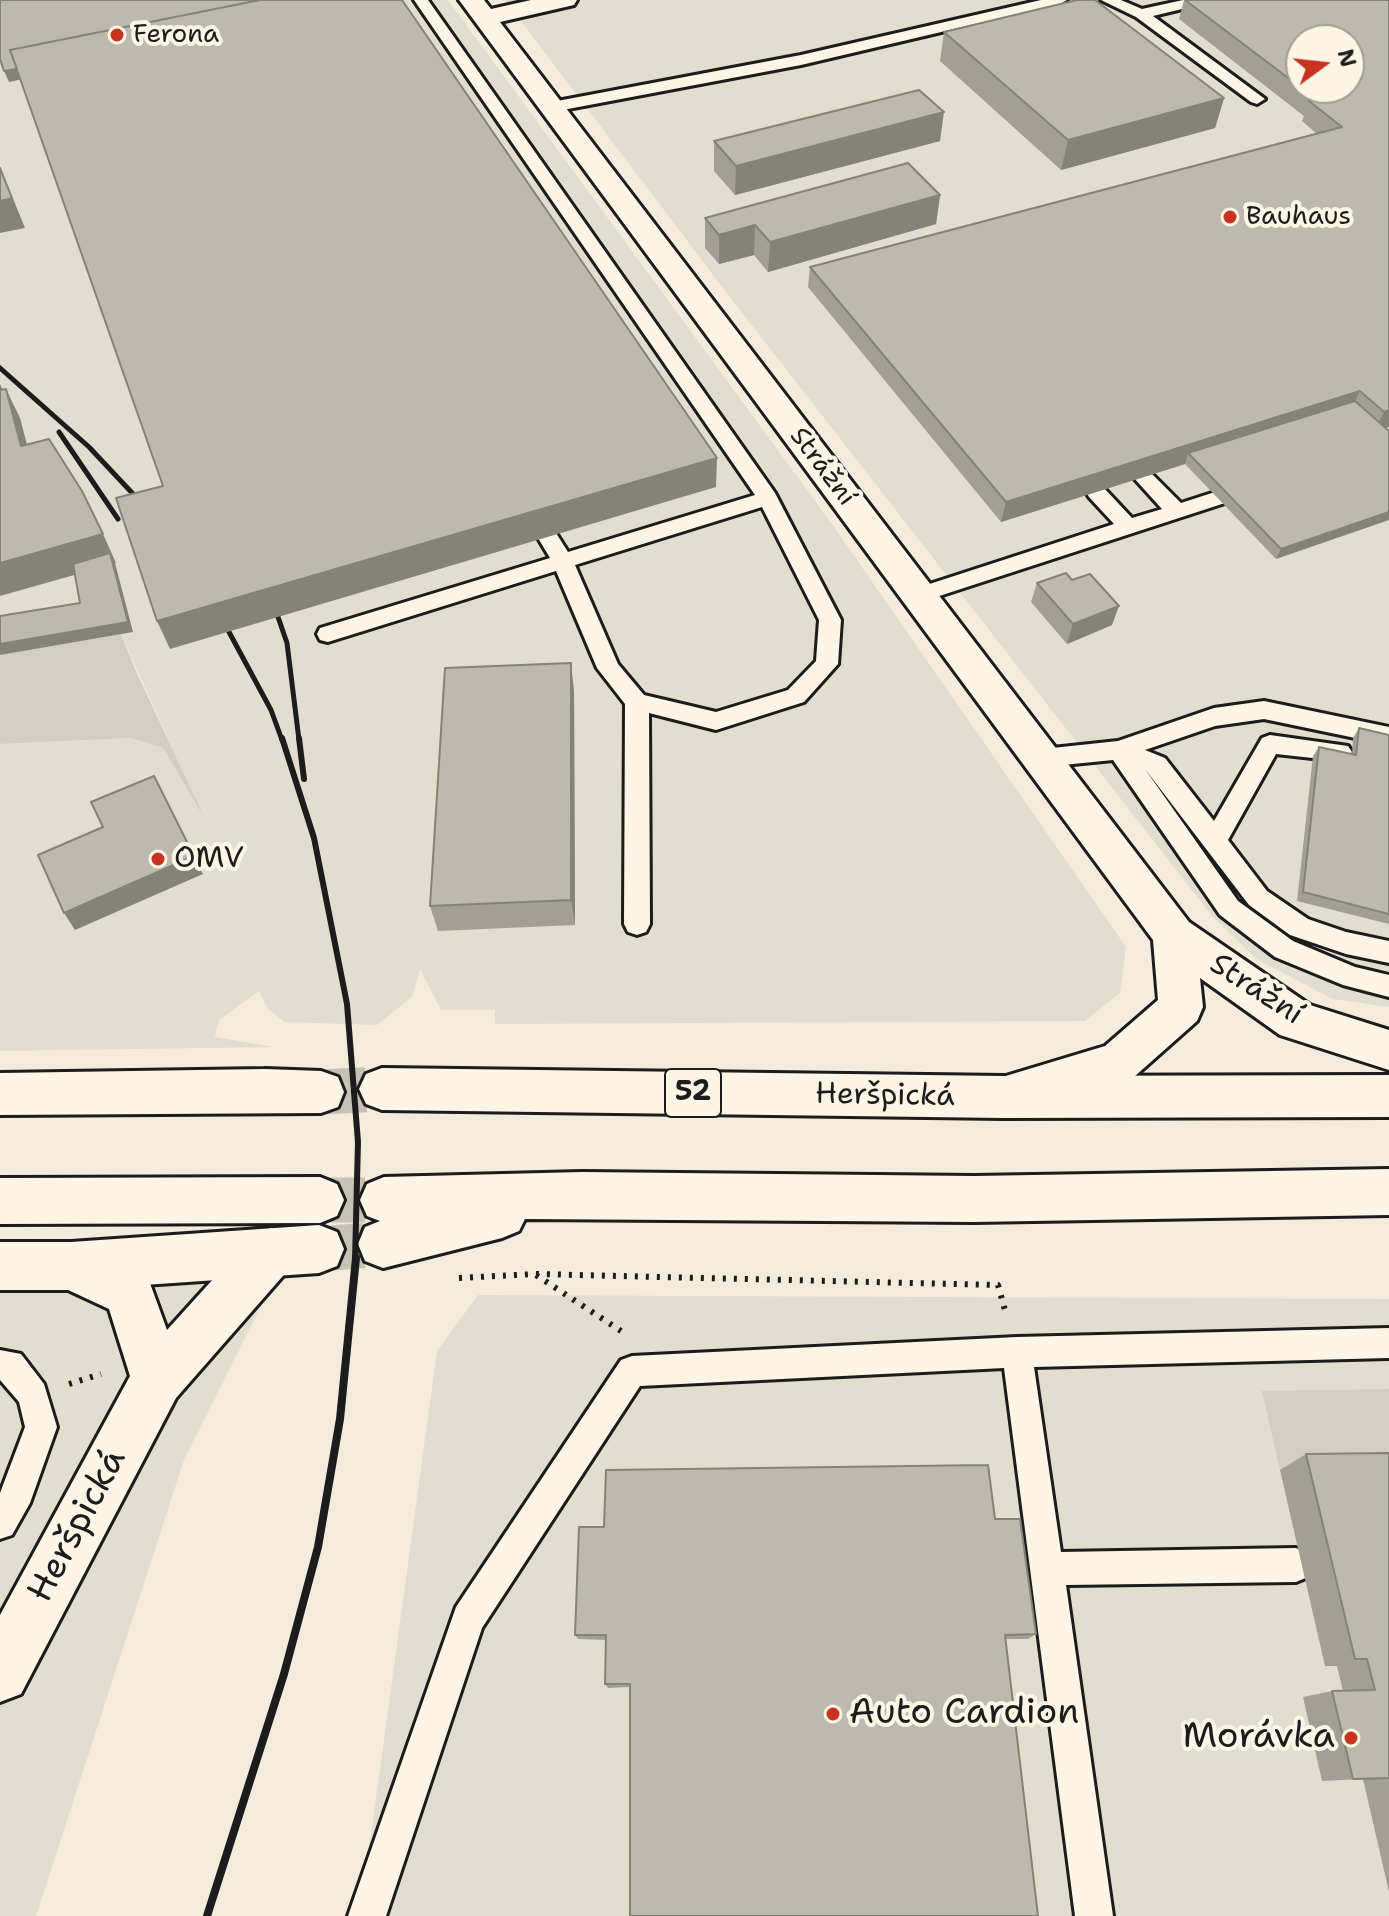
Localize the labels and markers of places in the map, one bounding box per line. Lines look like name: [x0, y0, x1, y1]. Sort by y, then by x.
place label: Ferona: [133, 19, 219, 51]
marker: Ferona: [108, 26, 126, 44]
place label: Bauhaus: [1246, 201, 1351, 233]
marker: Bauhaus: [1221, 208, 1239, 226]
place label: OMV: [174, 841, 244, 877]
marker: OMV: [149, 850, 167, 868]
place label: Auto Cardion: [849, 1692, 1079, 1736]
marker: Auto Cardion: [824, 1705, 842, 1723]
place label: Morávka: [1182, 1716, 1335, 1760]
marker: Morávka: [1342, 1729, 1360, 1747]

